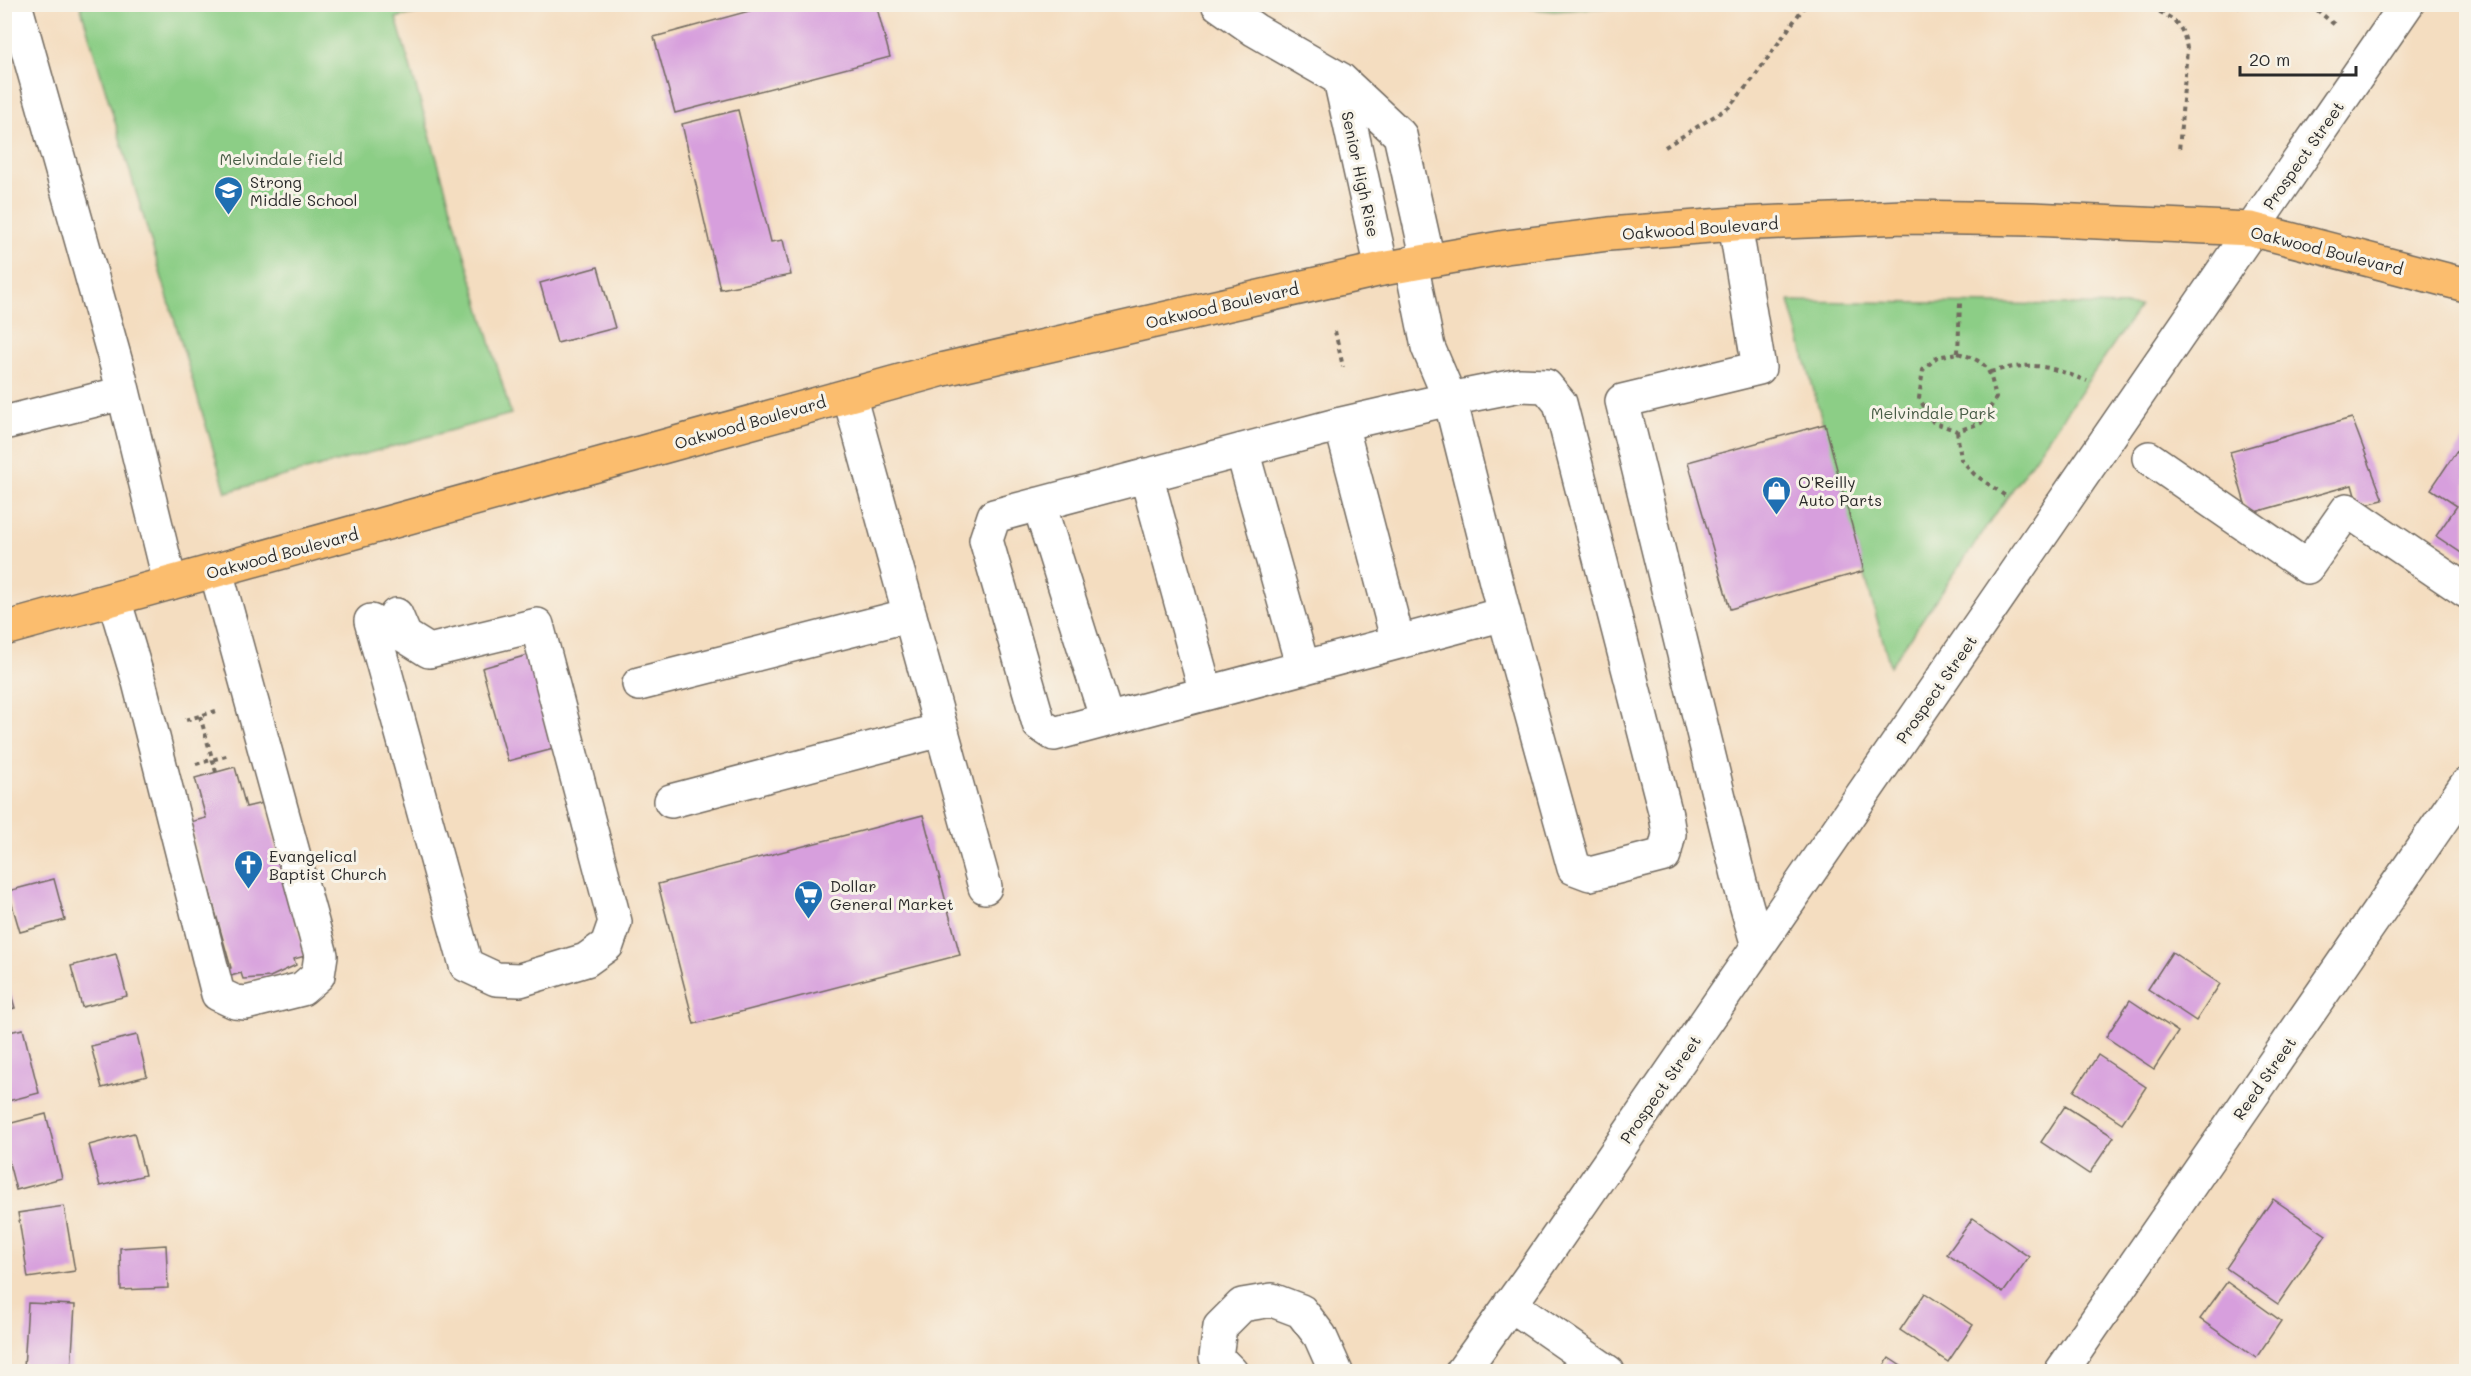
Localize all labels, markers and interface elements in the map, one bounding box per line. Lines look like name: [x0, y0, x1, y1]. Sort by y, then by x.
scale bar: [2240, 39, 2356, 77]
text: 20 m: [2249, 47, 2290, 71]
street label: Prospect Street: [2258, 97, 2348, 213]
street label: Senior High Rise: [1337, 109, 1385, 239]
park label: Melvindale field: [219, 148, 343, 169]
place label: Strong Middle School: [250, 171, 357, 210]
school or university icon: Strong Middle School: [213, 174, 245, 216]
street label: Oakwood Boulevard: [1621, 212, 1779, 244]
street label: Oakwood Boulevard: [2249, 221, 2405, 279]
street label: Oakwood Boulevard: [1143, 277, 1301, 333]
street label: Oakwood Boulevard: [672, 390, 828, 454]
park label: Melvindale Park: [1871, 402, 1995, 423]
place label: O'Reilly Auto Parts: [1798, 471, 1882, 510]
shop icon: O'Reilly Auto Parts: [1761, 474, 1793, 516]
street label: Oakwood Boulevard: [204, 523, 360, 583]
street label: Prospect Street: [1891, 631, 1981, 747]
place label: Evangelical Baptist Church: [269, 845, 386, 884]
church icon: Evangelical Baptist Church: [232, 848, 264, 890]
place label: Dollar General Market: [830, 875, 954, 914]
supermarket icon: Dollar General Market: [793, 878, 825, 920]
street label: Prospect Street: [1615, 1031, 1705, 1147]
street label: Reed Street: [2228, 1033, 2300, 1123]

